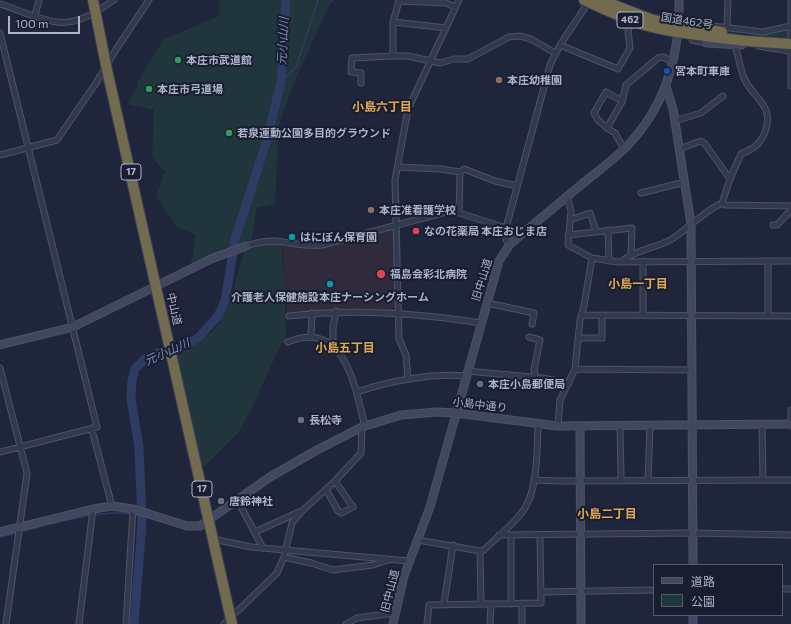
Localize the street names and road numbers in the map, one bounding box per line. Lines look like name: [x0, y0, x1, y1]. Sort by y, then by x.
street label: 国道462号: [660, 10, 714, 32]
road number: 462: [617, 12, 643, 28]
road number: 17: [121, 164, 141, 180]
street label: 旧中山道: [469, 257, 495, 303]
street label: 中山道: [164, 291, 184, 327]
street label: 小島中通り: [452, 395, 508, 415]
road number: 17: [192, 481, 212, 497]
street label: 旧中山道: [378, 568, 402, 614]

